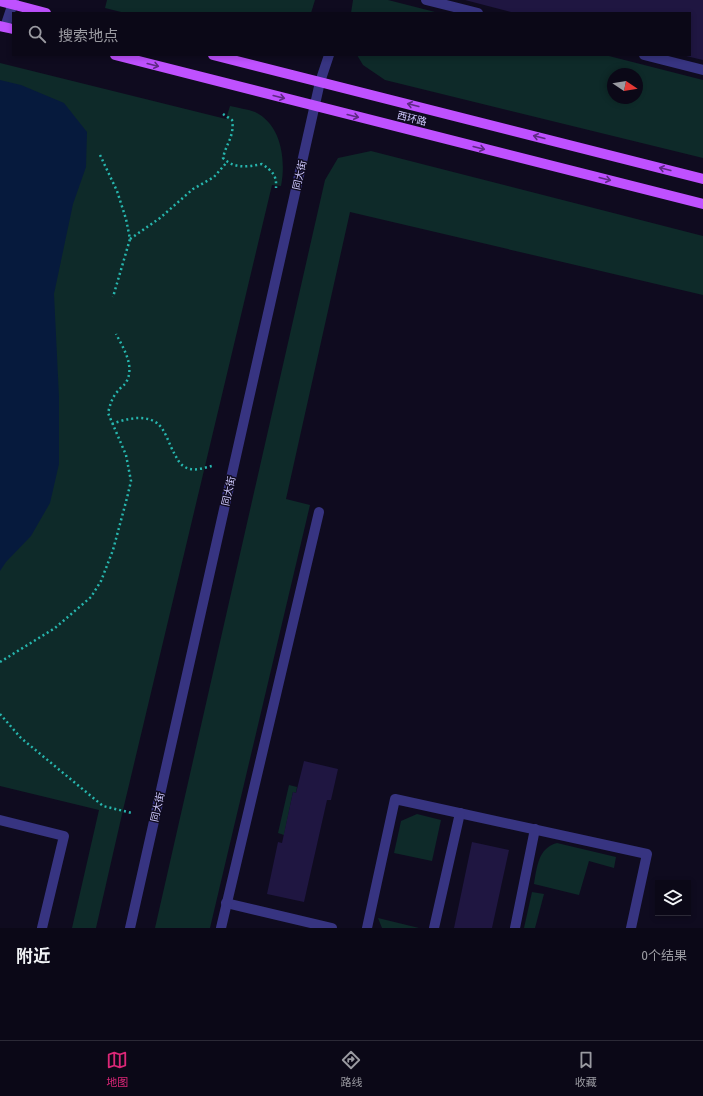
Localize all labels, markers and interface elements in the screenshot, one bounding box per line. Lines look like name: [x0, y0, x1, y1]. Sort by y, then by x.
search box: [12, 12, 691, 56]
icon: search: [26, 23, 48, 45]
text: 搜索地点: [58, 27, 118, 45]
one-way arrow: [146, 61, 159, 69]
north arrow: [607, 68, 643, 104]
one-way arrow: [272, 94, 285, 101]
one-way arrow: [407, 101, 420, 109]
street label: 西环路: [396, 110, 428, 128]
one-way arrow: [346, 113, 359, 120]
one-way arrow: [533, 133, 546, 141]
one-way arrow: [472, 144, 485, 152]
street label: 同大街: [291, 159, 309, 191]
one-way arrow: [659, 165, 672, 172]
one-way arrow: [598, 176, 611, 184]
street label: 同大街: [220, 475, 238, 507]
street label: 同大街: [149, 791, 167, 823]
map controls: [655, 880, 691, 916]
button: layers: [655, 880, 691, 916]
text: 附近: [16, 946, 50, 967]
text: 0个结果: [641, 948, 687, 963]
tab: 地图: [106, 1049, 128, 1089]
tab: 路线: [340, 1049, 362, 1089]
tab: 收藏: [575, 1049, 597, 1089]

